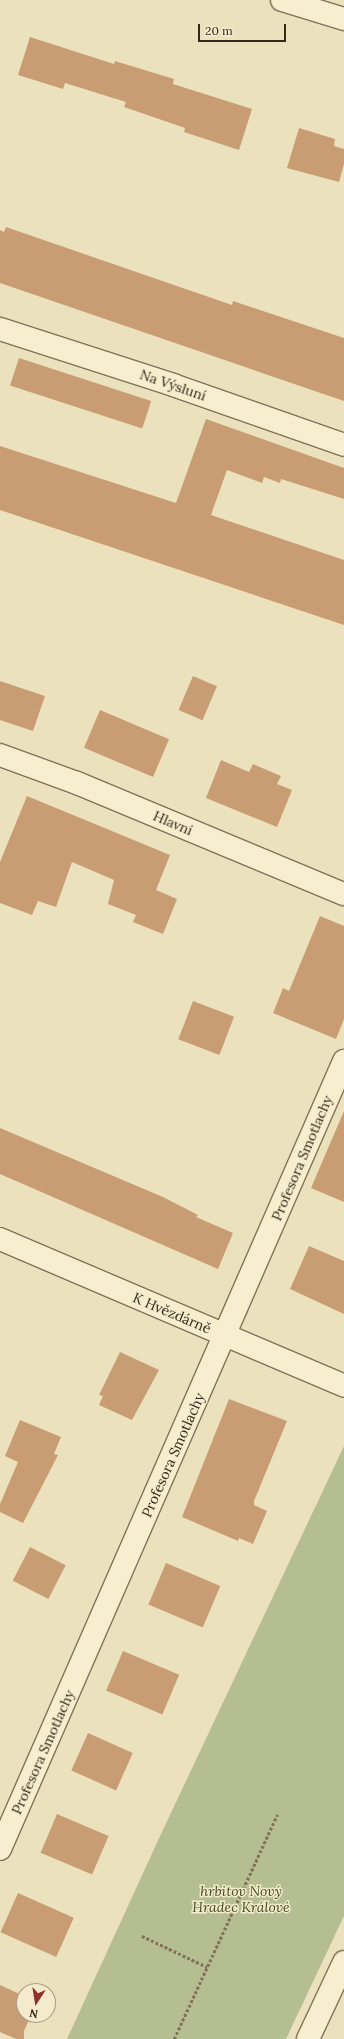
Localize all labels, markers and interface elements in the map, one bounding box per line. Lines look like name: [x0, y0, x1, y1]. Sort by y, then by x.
scale bar: [200, 16, 288, 42]
text: 20 m: [205, 23, 233, 38]
street label: Na Výsluní: [138, 366, 208, 404]
street label: Hlavní: [151, 807, 195, 839]
street label: Profesora Smotlachy: [268, 1093, 336, 1223]
street label: K Hvězdárně: [130, 1289, 214, 1337]
street label: Profesora Smotlachy: [138, 1390, 208, 1520]
street label: Profesora Smotlachy: [8, 1687, 78, 1817]
park label: hrbitov Nový Hradec Králové: [192, 1883, 290, 1916]
north arrow: [16, 1983, 56, 2023]
text: N: [28, 2006, 39, 2021]

